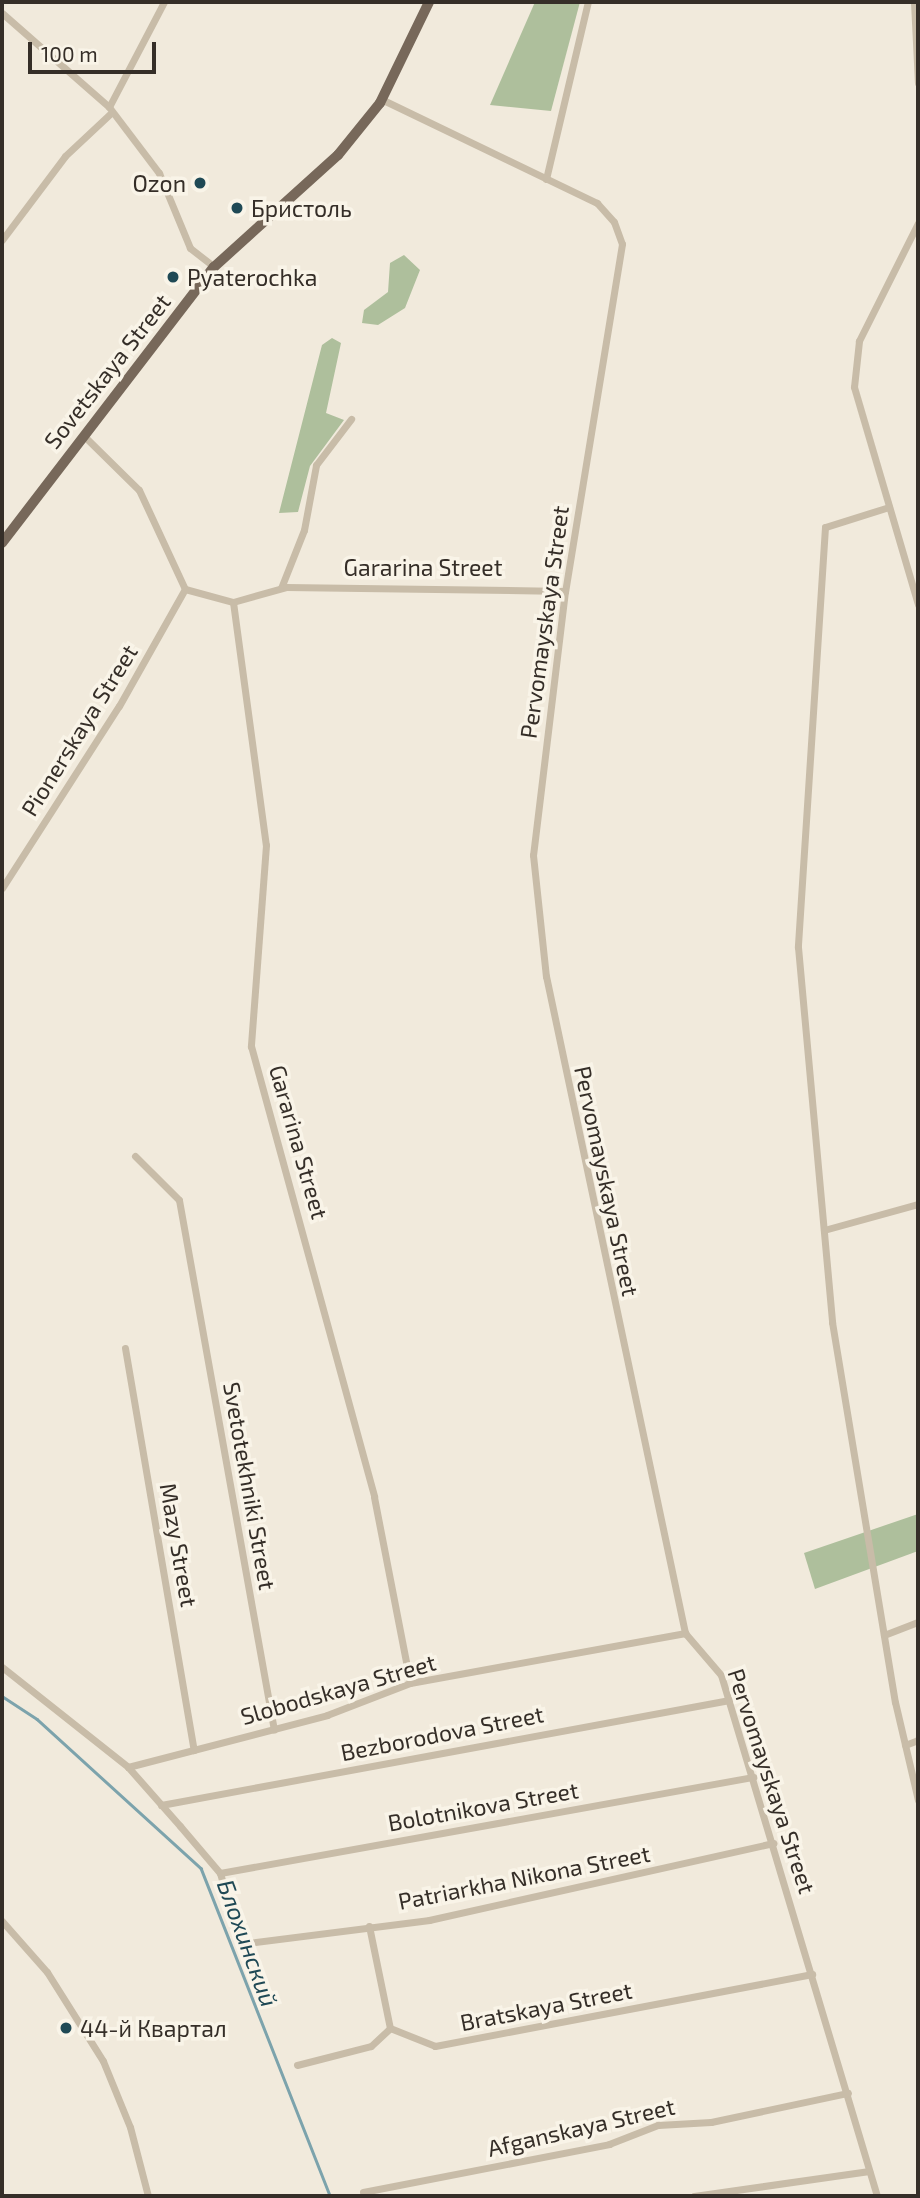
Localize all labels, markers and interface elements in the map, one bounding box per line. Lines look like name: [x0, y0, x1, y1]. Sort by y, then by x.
scale bar: [32, 28, 159, 72]
text: 100 m: [41, 41, 98, 66]
place label: Ozon: [133, 169, 186, 197]
marker: Ozon: [192, 175, 208, 191]
place label: Бристоль: [251, 194, 352, 222]
marker: Бристоль: [229, 200, 245, 216]
place label: Pyaterochka: [187, 263, 317, 291]
marker: Pyaterochka: [165, 269, 181, 285]
street label: Sovetskaya Street: [38, 288, 176, 454]
street label: Pervomayskaya Street: [514, 504, 574, 740]
street label: Gararina Street: [344, 553, 502, 581]
street label: Pionerskaya Street: [15, 639, 143, 821]
street label: Gararina Street: [264, 1062, 334, 1222]
street label: Pervomayskaya Street: [569, 1063, 645, 1299]
street label: Svetotekhniki Street: [218, 1380, 282, 1592]
street label: Mazy Street: [154, 1481, 204, 1609]
street label: Slobodskaya Street: [237, 1648, 439, 1730]
street label: Pervomayskaya Street: [723, 1665, 821, 1897]
street label: Bezborodova Street: [338, 1700, 546, 1766]
street label: Bolotnikova Street: [386, 1776, 580, 1836]
street label: Patriarkha Nikona Street: [396, 1839, 652, 1915]
water label: Блохинский: [212, 1876, 284, 2010]
street label: Bratskaya Street: [458, 1976, 634, 2036]
place label: 44-й Квартал: [80, 2014, 227, 2042]
marker: 44-й Квартал: [58, 2020, 74, 2036]
street label: Afganskaya Street: [485, 2092, 677, 2162]

